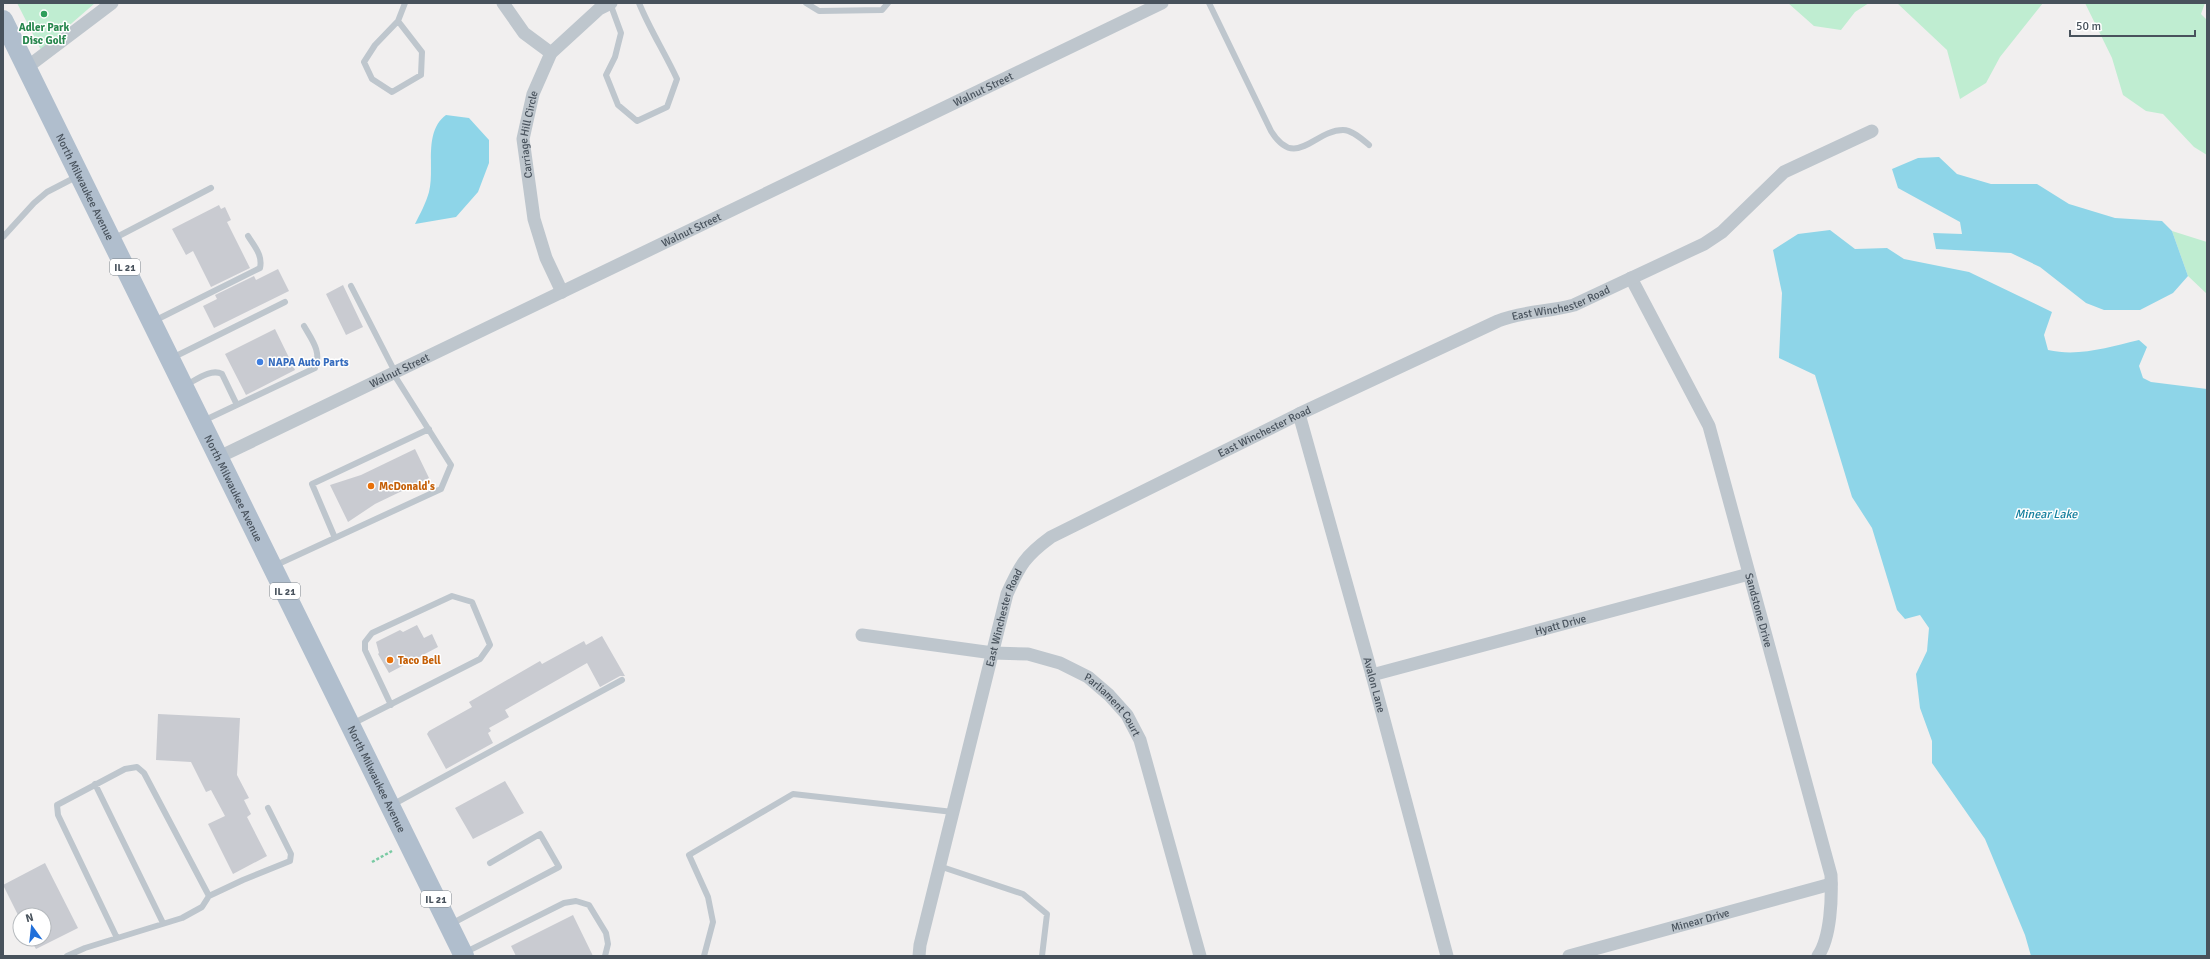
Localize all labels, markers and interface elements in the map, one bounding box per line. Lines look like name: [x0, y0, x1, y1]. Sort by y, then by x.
marker: Adler Park Disc Golf: [39, 9, 49, 19]
scale bar: [2070, 12, 2195, 38]
text: 50 m: [2076, 19, 2101, 34]
place label: Adler Park Disc Golf: [19, 21, 69, 47]
street label: Walnut Street: [951, 70, 1015, 110]
street label: Carriage Hill Circle: [517, 88, 541, 179]
street label: North Milwaukee Avenue: [53, 132, 117, 243]
street label: Walnut Street: [659, 210, 723, 250]
road number: IL 21: [110, 259, 140, 275]
street label: East Winchester Road: [1510, 283, 1612, 323]
street label: Walnut Street: [367, 351, 432, 391]
place label: NAPA Auto Parts: [268, 356, 349, 369]
marker: NAPA Auto Parts: [255, 357, 265, 367]
street label: East Winchester Road: [1216, 403, 1313, 460]
street label: North Milwaukee Avenue: [201, 433, 265, 544]
place label: McDonald's: [379, 480, 435, 493]
marker: McDonald's: [366, 481, 376, 491]
water label: Minear Lake: [2015, 507, 2078, 522]
street label: East Winchester Road: [983, 566, 1025, 668]
street label: Sandstone Drive: [1742, 572, 1775, 649]
road number: IL 21: [270, 583, 300, 599]
street label: Hyatt Drive: [1533, 612, 1588, 638]
place label: Taco Bell: [398, 654, 441, 667]
marker: Taco Bell: [385, 655, 395, 665]
street label: Avalon Lane: [1360, 655, 1388, 714]
street label: Parliament Court: [1082, 670, 1143, 739]
street label: North Milwaukee Avenue: [345, 724, 408, 835]
road number: IL 21: [421, 891, 451, 907]
street label: Minear Drive: [1670, 906, 1731, 935]
north arrow: [12, 907, 52, 947]
text: N: [24, 911, 35, 925]

